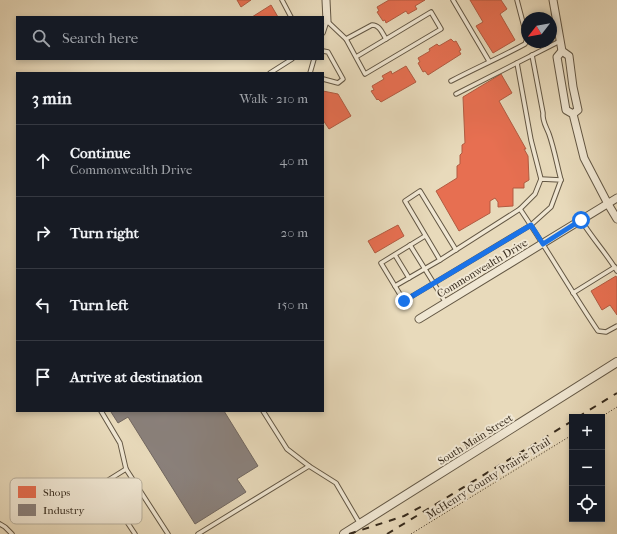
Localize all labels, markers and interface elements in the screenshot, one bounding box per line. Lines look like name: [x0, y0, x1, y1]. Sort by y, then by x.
north arrow: [521, 12, 557, 48]
search box: [16, 16, 324, 60]
icon: search: [30, 27, 52, 49]
text: Search here: [62, 29, 138, 47]
text: 3 min: [32, 88, 72, 108]
text: Walk · 210 m: [240, 91, 308, 106]
text: Continue: [70, 144, 130, 162]
icon: ahead: [32, 150, 54, 172]
text: 40 m: [280, 153, 308, 168]
text: Commonwealth Drive: [70, 162, 193, 177]
route start: [572, 211, 590, 229]
icon: right: [32, 222, 54, 244]
text: Turn right: [70, 224, 139, 242]
text: 20 m: [281, 225, 308, 240]
street label: Commonwealth Drive: [434, 236, 531, 301]
route end: [395, 292, 413, 310]
icon: left: [32, 294, 54, 316]
text: Turn left: [70, 296, 128, 314]
text: 150 m: [277, 297, 308, 312]
icon: arrive: [32, 366, 54, 388]
text: Arrive at destination: [70, 368, 202, 386]
street label: South Main Street: [435, 411, 515, 468]
map controls: [569, 414, 605, 522]
button: +: [569, 414, 605, 450]
street label: McHenry County Prairie Trail: [424, 435, 553, 522]
button: −: [569, 450, 605, 486]
legend: [10, 478, 142, 524]
text: Shops: [43, 486, 70, 499]
button: locate: [569, 486, 605, 522]
text: Industry: [43, 504, 85, 517]

